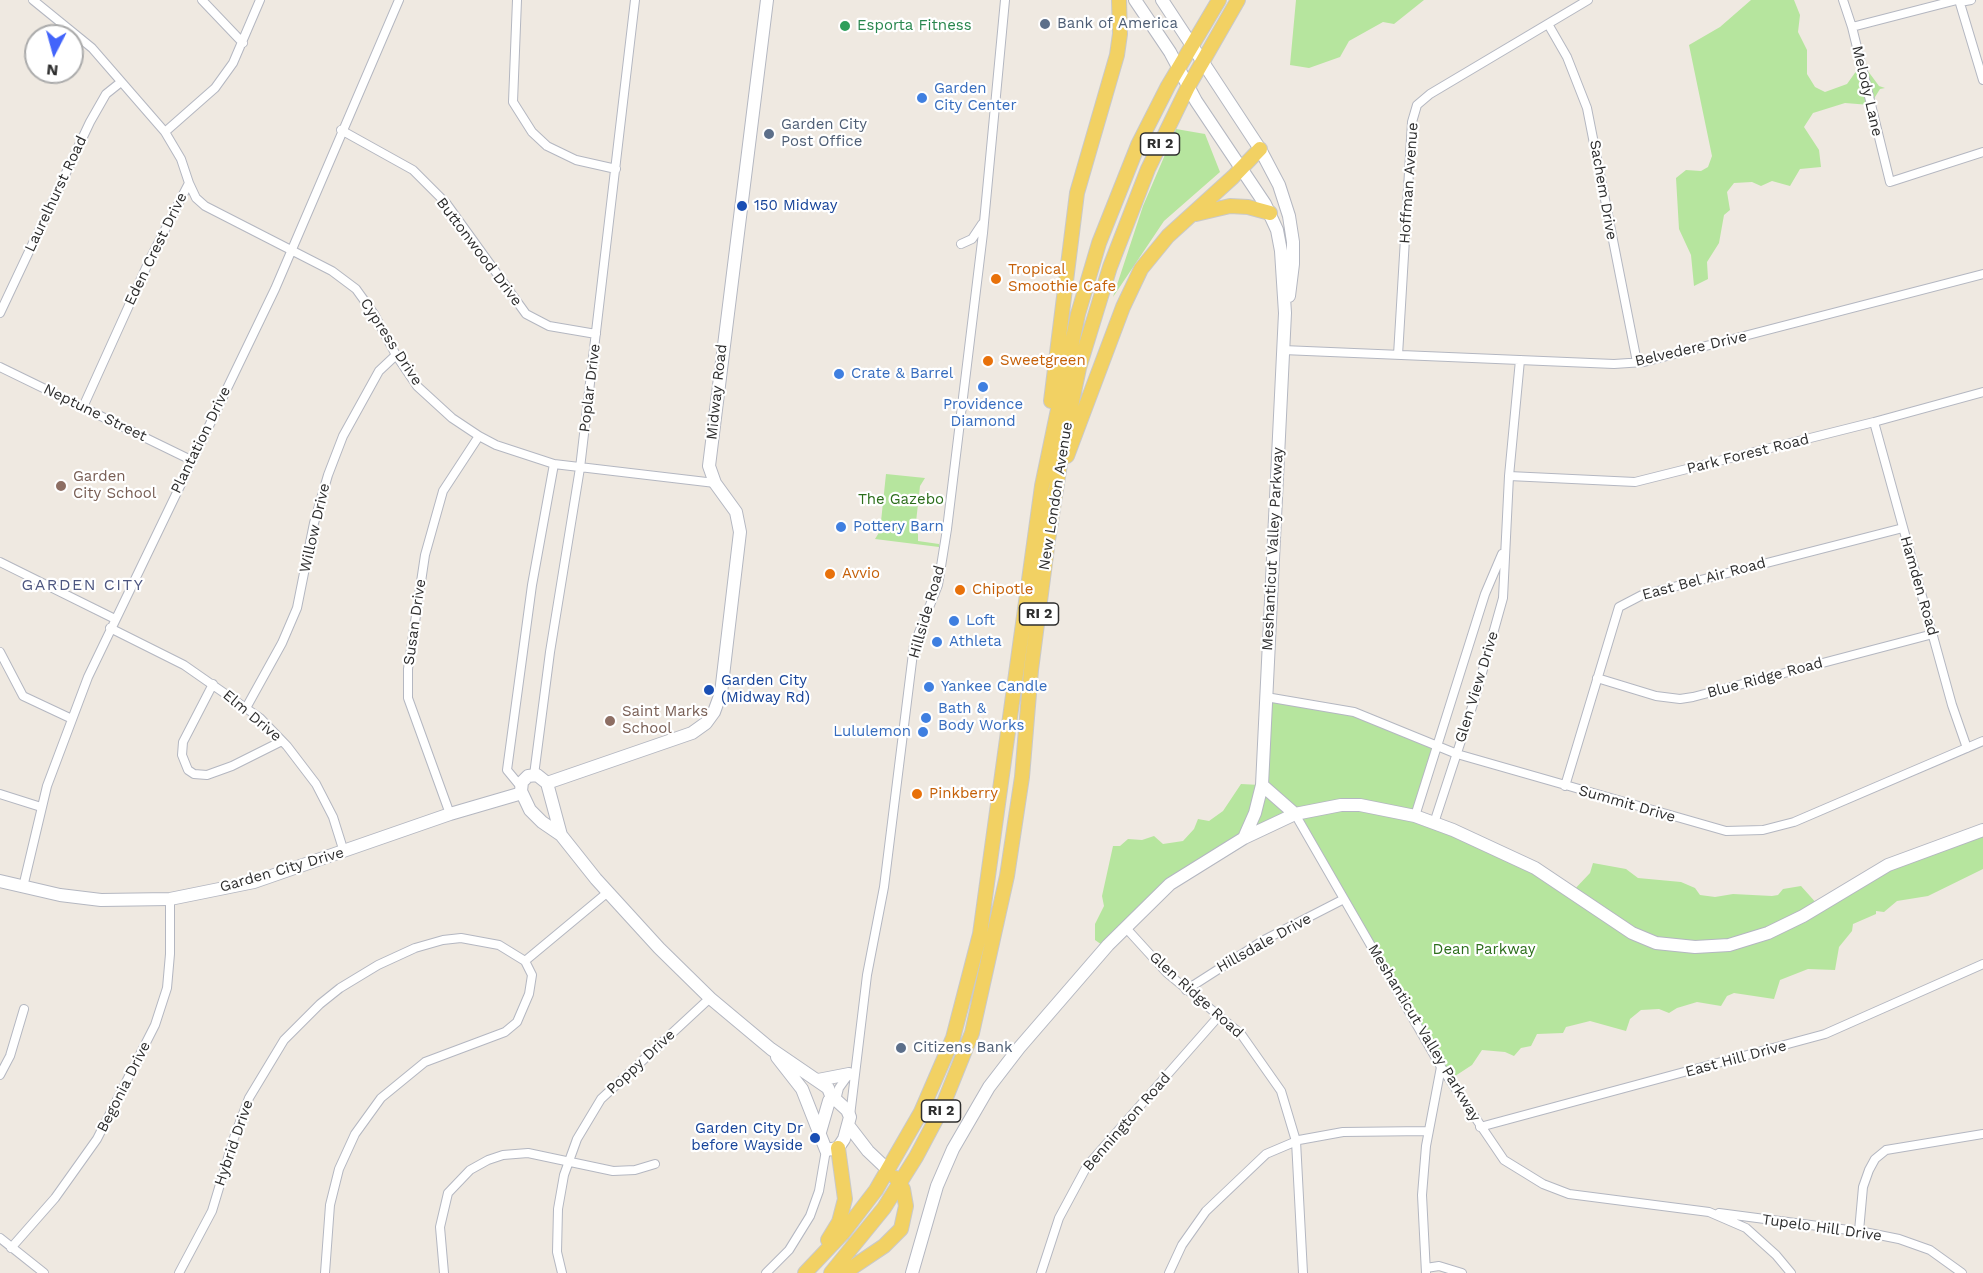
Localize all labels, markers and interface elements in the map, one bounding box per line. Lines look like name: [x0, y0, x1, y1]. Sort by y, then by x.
place label: Bank of America: [1057, 15, 1178, 33]
place label: Esporta Fitness: [857, 17, 972, 35]
marker: Bank of America: [1038, 17, 1052, 31]
marker: Esporta Fitness: [838, 19, 852, 33]
north arrow: [24, 24, 84, 84]
street label: Melody Lane: [1848, 44, 1886, 138]
text: N: [45, 60, 59, 80]
place label: Garden City Center: [934, 80, 1017, 115]
marker: Garden City Center: [915, 91, 929, 105]
place label: Garden City Post Office: [781, 116, 867, 151]
street label: Hoffman Avenue: [1396, 122, 1422, 244]
marker: Garden City Post Office: [762, 127, 776, 141]
street label: Laurelhurst Road: [21, 133, 91, 255]
road number: RI 2: [1140, 133, 1180, 155]
street label: Sachem Drive: [1585, 139, 1621, 241]
street label: Eden Crest Drive: [121, 190, 191, 308]
street label: Buttonwood Drive: [432, 194, 526, 310]
place label: 150 Midway: [754, 197, 837, 215]
marker: 150 Midway: [735, 199, 749, 213]
place label: Tropical Smoothie Cafe: [1008, 261, 1116, 296]
marker: Tropical Smoothie Cafe: [989, 272, 1003, 286]
street label: Cypress Drive: [356, 295, 426, 389]
street label: Belvedere Drive: [1633, 327, 1749, 371]
street label: Poplar Drive: [576, 343, 604, 433]
street label: Midway Road: [703, 343, 731, 441]
place label: Sweetgreen: [1000, 352, 1086, 370]
marker: Sweetgreen: [981, 354, 995, 368]
place label: Crate & Barrel: [851, 365, 953, 383]
marker: Crate & Barrel: [832, 367, 846, 381]
street label: Neptune Street: [40, 380, 150, 446]
marker: Providence Diamond: [976, 380, 990, 394]
street label: Plantation Drive: [167, 384, 235, 496]
place label: Providence Diamond: [943, 396, 1023, 431]
street label: New London Avenue: [1035, 421, 1077, 571]
street label: Park Forest Road: [1685, 430, 1811, 478]
street label: Meshanticut Valley Parkway: [1259, 447, 1287, 651]
place label: Garden City School: [73, 468, 156, 503]
marker: Garden City School: [54, 479, 68, 493]
street label: Willow Drive: [296, 481, 334, 575]
park label: The Gazebo: [858, 491, 944, 509]
place label: Pottery Barn: [853, 518, 944, 536]
marker: Pottery Barn: [834, 520, 848, 534]
street label: Hamden Road: [1896, 534, 1942, 638]
street label: East Bel Air Road: [1640, 554, 1768, 604]
street label: Hillside Road: [905, 563, 949, 661]
place label: Avvio: [842, 565, 880, 583]
marker: Avvio: [823, 567, 837, 581]
district label: GARDEN CITY: [22, 575, 144, 595]
street label: Susan Drive: [400, 578, 430, 666]
place label: Chipotle: [972, 581, 1033, 599]
marker: Chipotle: [953, 583, 967, 597]
road number: RI 2: [1020, 603, 1058, 625]
place label: Loft: [966, 612, 995, 630]
marker: Loft: [947, 614, 961, 628]
street label: Glen View Drive: [1451, 629, 1503, 745]
place label: Athleta: [949, 633, 1002, 651]
marker: Athleta: [930, 635, 944, 649]
street label: Blue Ridge Road: [1705, 654, 1825, 702]
place label: Garden City (Midway Rd): [721, 672, 810, 707]
place label: Yankee Candle: [941, 678, 1047, 696]
marker: Yankee Candle: [922, 680, 936, 694]
marker: Garden City (Midway Rd): [702, 683, 716, 697]
street label: Elm Drive: [219, 686, 285, 746]
place label: Bath & Body Works: [938, 700, 1024, 735]
place label: Saint Marks School: [622, 703, 708, 738]
marker: Bath & Body Works: [919, 711, 933, 725]
marker: Saint Marks School: [603, 714, 617, 728]
place label: Lululemon: [833, 723, 911, 741]
marker: Lululemon: [916, 725, 930, 739]
street label: Summit Drive: [1576, 782, 1678, 826]
place label: Pinkberry: [929, 785, 998, 803]
marker: Pinkberry: [910, 787, 924, 801]
street label: Garden City Drive: [218, 844, 346, 896]
street label: Hillsdale Drive: [1213, 910, 1315, 976]
street label: Meshanticut Valley Parkway: [1364, 941, 1484, 1125]
park label: Dean Parkway: [1433, 941, 1535, 959]
street label: Glen Ridge Road: [1145, 948, 1247, 1042]
street label: Poppy Drive: [603, 1026, 679, 1098]
street label: East Hill Drive: [1683, 1037, 1789, 1081]
street label: Begonia Drive: [93, 1039, 155, 1135]
place label: Citizens Bank: [913, 1039, 1012, 1057]
marker: Citizens Bank: [894, 1041, 908, 1055]
street label: Bennington Road: [1079, 1069, 1175, 1175]
street label: Hybrid Drive: [211, 1097, 257, 1189]
road number: RI 2: [922, 1100, 960, 1122]
place label: Garden City Dr before Wayside: [691, 1120, 803, 1155]
marker: Garden City Dr before Wayside: [808, 1131, 822, 1145]
street label: Tupelo Hill Drive: [1761, 1211, 1883, 1245]

